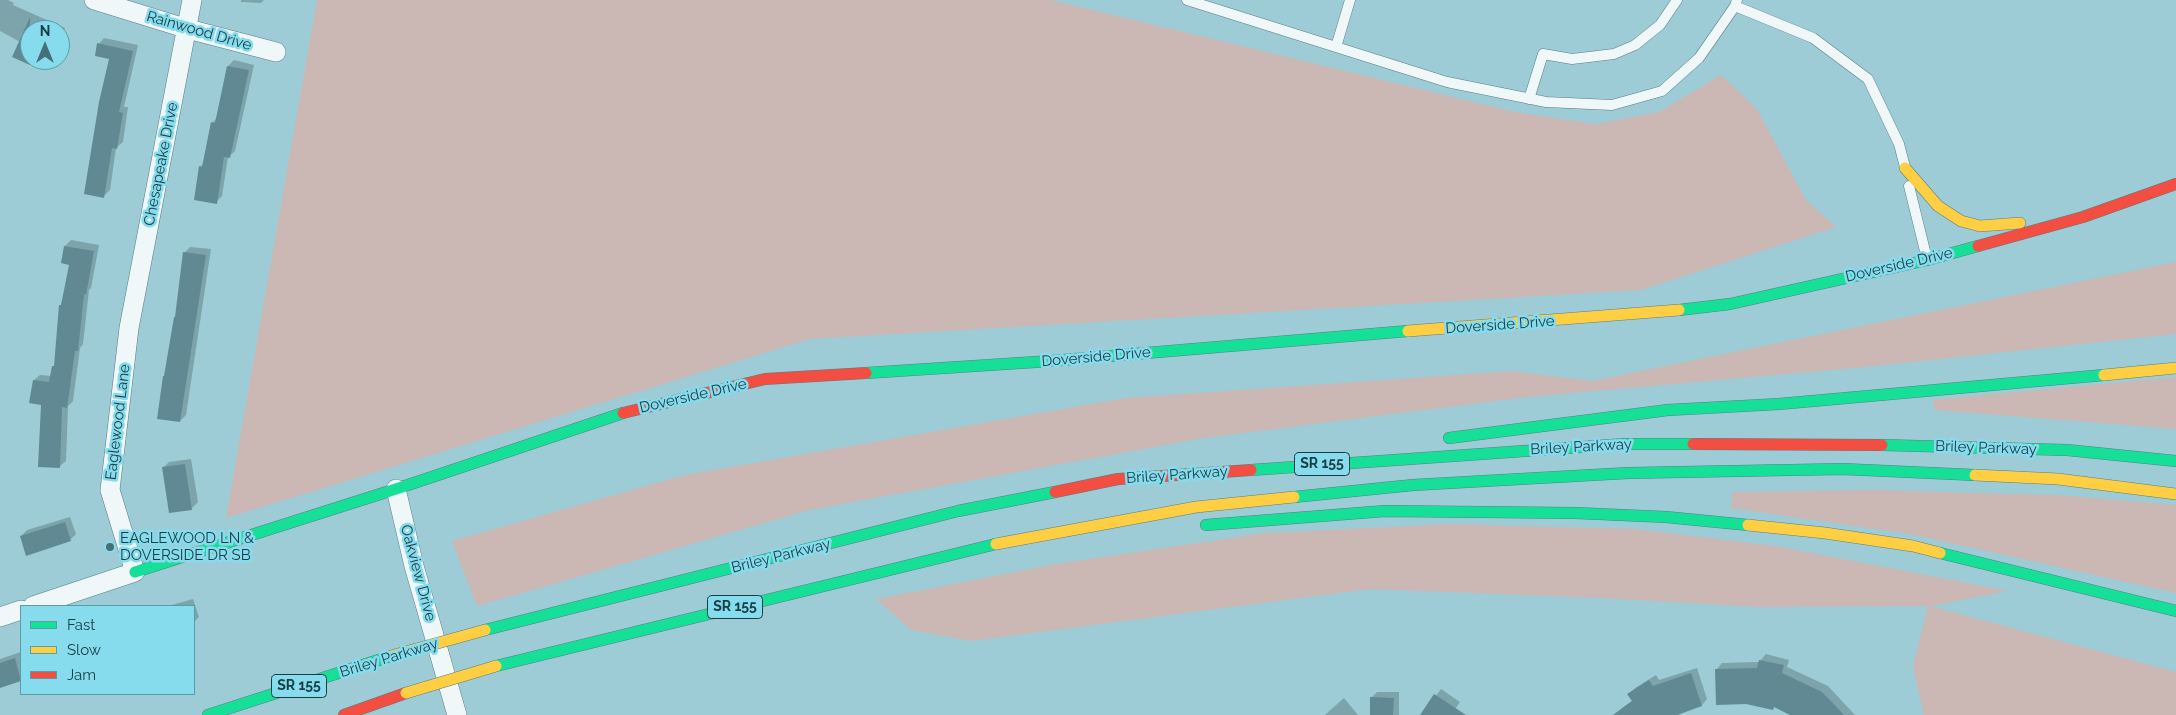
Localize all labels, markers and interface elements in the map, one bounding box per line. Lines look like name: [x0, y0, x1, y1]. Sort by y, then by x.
street label: Rainwood Drive: [144, 7, 254, 55]
north arrow: [20, 20, 70, 70]
text: N: [40, 23, 50, 39]
street label: Chesapeake Drive: [140, 101, 182, 227]
street label: Doverside Drive: [1844, 244, 1954, 286]
street label: Doverside Drive: [1445, 312, 1555, 338]
street label: Doverside Drive: [1041, 343, 1151, 371]
street label: Eaglewood Lane: [102, 363, 134, 481]
street label: Doverside Drive: [638, 375, 748, 417]
street label: Briley Parkway: [1530, 435, 1632, 459]
street label: Briley Parkway: [1935, 437, 2037, 459]
road number: SR 155: [1294, 452, 1350, 476]
street label: Briley Parkway: [1126, 462, 1228, 488]
street label: Oakview Drive: [396, 523, 440, 623]
place label: EAGLEWOOD LN & DOVERSIDE DR SB: [120, 529, 254, 564]
street label: Briley Parkway: [729, 535, 833, 577]
marker: EAGLEWOOD LN & DOVERSIDE DR SB: [104, 541, 116, 553]
road number: SR 155: [708, 596, 762, 618]
legend: [20, 605, 195, 695]
text: Fast: [67, 616, 95, 634]
street label: Briley Parkway: [338, 635, 440, 681]
text: Slow: [67, 641, 101, 659]
text: Jam: [67, 666, 96, 684]
road number: SR 155: [272, 674, 326, 698]

